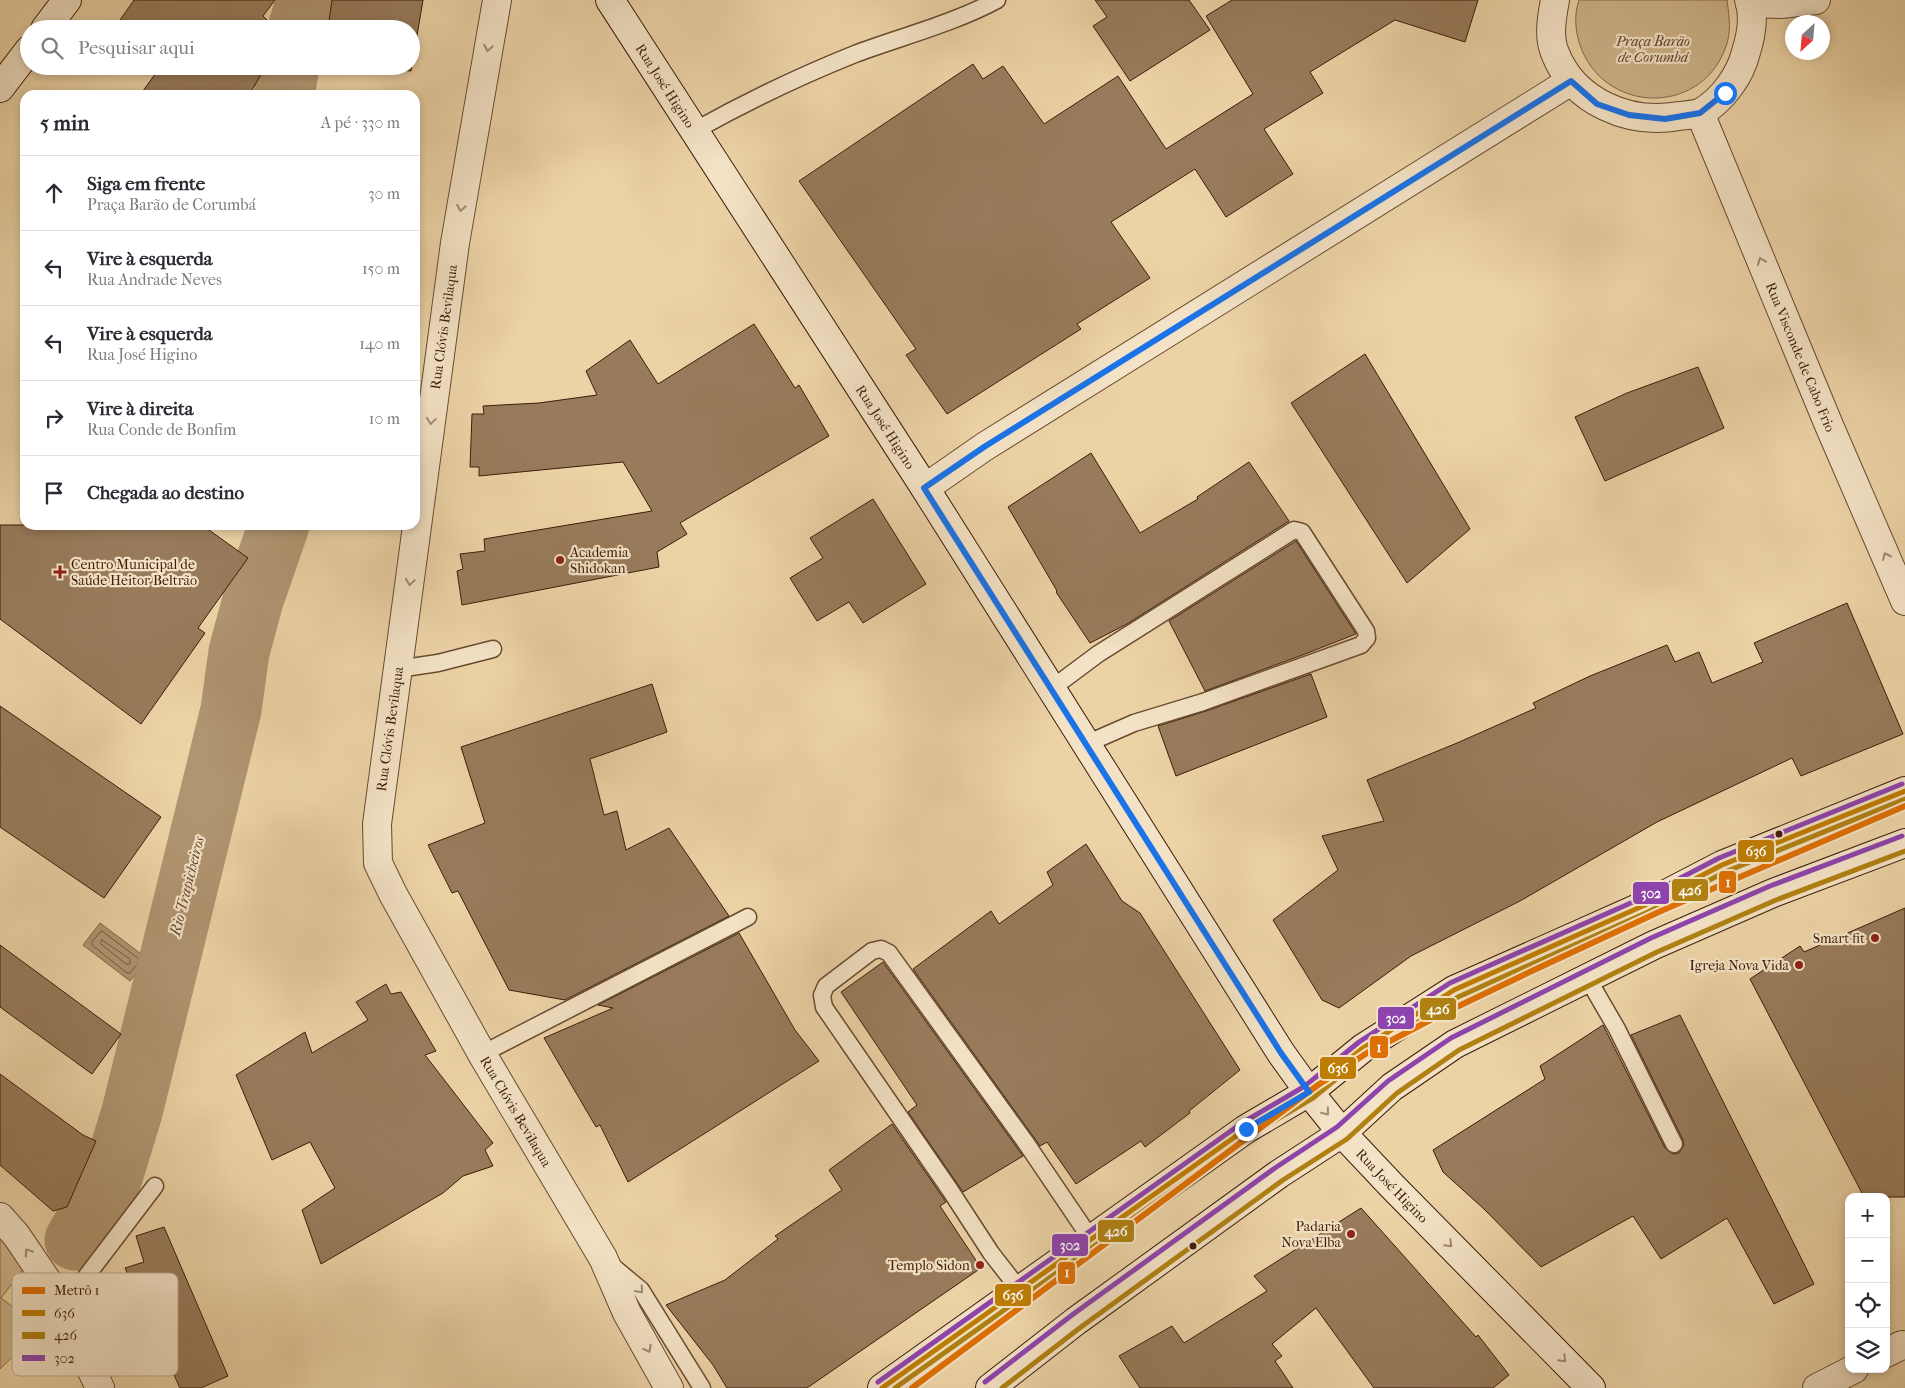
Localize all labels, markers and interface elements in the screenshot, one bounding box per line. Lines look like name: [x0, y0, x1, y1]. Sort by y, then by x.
north arrow: [1785, 15, 1830, 60]
search box: [20, 20, 420, 75]
park label: Praça Barão de Corumbá: [1615, 33, 1690, 66]
icon: search: [38, 34, 66, 62]
text: Pesquisar aqui: [78, 37, 195, 59]
street label: Rua José Higino: [632, 40, 699, 131]
one-way arrow: [484, 44, 494, 52]
route start: [1714, 82, 1737, 105]
text: 5 min: [40, 111, 89, 135]
text: A pé · 330 m: [321, 113, 400, 132]
text: Siga em frente: [87, 173, 205, 195]
icon: ahead: [40, 179, 68, 207]
text: 30 m: [368, 184, 400, 203]
text: Praça Barão de Corumbá: [87, 195, 256, 214]
one-way arrow: [457, 204, 467, 213]
text: Vire à esquerda: [87, 248, 213, 270]
icon: left: [40, 254, 68, 282]
one-way arrow: [1757, 257, 1767, 266]
text: 150 m: [362, 259, 400, 278]
street label: Rua Clóvis Bevilaqua: [427, 263, 461, 390]
text: Rua Andrade Neves: [87, 270, 222, 289]
street label: Rua Visconde de Cabo Frio: [1762, 280, 1839, 434]
text: Vire à esquerda: [87, 323, 213, 345]
icon: left: [40, 329, 68, 357]
text: 140 m: [359, 334, 400, 353]
text: Rua José Higino: [87, 345, 197, 364]
street label: Rua José Higino: [852, 382, 919, 472]
text: Vire à direita: [87, 398, 194, 420]
icon: right: [40, 404, 68, 432]
text: 10 m: [369, 409, 400, 428]
one-way arrow: [426, 417, 437, 425]
text: Rua Conde de Bonfim: [87, 420, 236, 439]
icon: arrive: [40, 479, 68, 507]
text: Chegada ao destino: [87, 482, 244, 504]
place label: Academia Shidokan: [569, 544, 629, 577]
one-way arrow: [1881, 552, 1892, 561]
marker: Academia Shidokan: [554, 554, 566, 566]
place label: Centro Municipal de Saúde Heitor Beltrão: [71, 556, 197, 589]
marker: Centro Municipal de Saúde Heitor Beltrão: [53, 565, 67, 579]
one-way arrow: [405, 578, 415, 587]
street label: Rua Clóvis Bevilaqua: [373, 665, 407, 792]
unlabelled marker: [1774, 829, 1784, 839]
water label: Rio Trapicheiros: [166, 834, 208, 938]
line badge: 636: [1737, 839, 1775, 863]
text: 636: [1746, 843, 1767, 860]
line badge: 1: [1718, 870, 1737, 894]
text: 1: [1726, 874, 1731, 891]
line badge: 426: [1671, 878, 1709, 902]
line badge: 302: [1632, 881, 1670, 905]
text: 426: [1677, 882, 1702, 899]
text: 302: [1641, 885, 1661, 902]
place label: Smart fit: [1813, 930, 1865, 947]
marker: Smart fit: [1869, 932, 1881, 944]
place label: Igreja Nova Vida: [1689, 957, 1790, 974]
marker: Igreja Nova Vida: [1793, 959, 1805, 971]
line badge: 426: [1419, 997, 1457, 1021]
text: 426: [1425, 1001, 1450, 1018]
line badge: 302: [1377, 1006, 1415, 1030]
text: 302: [1386, 1010, 1406, 1027]
line badge: 1: [1369, 1035, 1389, 1059]
text: 1: [1377, 1039, 1382, 1056]
street label: Rua Clóvis Bevilaqua: [477, 1053, 556, 1170]
line badge: 636: [1319, 1056, 1357, 1080]
text: 636: [1328, 1060, 1349, 1077]
one-way arrow: [1320, 1107, 1329, 1116]
route end: [1235, 1118, 1258, 1141]
street label: Rua José Higino: [1353, 1145, 1432, 1226]
map controls: [1845, 1193, 1890, 1373]
button: +: [1845, 1193, 1890, 1238]
place label: Padaria Nova Elba: [1281, 1218, 1342, 1251]
line badge: 426: [1097, 1219, 1135, 1243]
text: 426: [1103, 1223, 1128, 1240]
marker: Padaria Nova Elba: [1345, 1228, 1357, 1240]
line badge: 302: [1051, 1233, 1089, 1257]
text: 302: [1060, 1237, 1080, 1254]
one-way arrow: [1443, 1238, 1452, 1247]
button: −: [1845, 1238, 1890, 1283]
unlabelled marker: [1188, 1241, 1198, 1251]
one-way arrow: [25, 1249, 34, 1258]
place label: Templo Sidon: [888, 1257, 970, 1274]
marker: Templo Sidon: [974, 1259, 986, 1271]
line badge: 1: [1057, 1261, 1076, 1285]
text: 1: [1065, 1264, 1070, 1281]
legend: [12, 1273, 178, 1376]
text: Metrô 1: [54, 1282, 100, 1299]
line badge: 636: [994, 1283, 1032, 1307]
button: locate: [1845, 1283, 1890, 1328]
one-way arrow: [634, 1285, 643, 1294]
text: 636: [1003, 1287, 1024, 1304]
text: 636: [54, 1305, 75, 1322]
text: 426: [54, 1327, 77, 1344]
button: layers: [1845, 1328, 1890, 1373]
one-way arrow: [641, 1344, 651, 1353]
text: 302: [54, 1350, 75, 1367]
one-way arrow: [1557, 1354, 1566, 1363]

